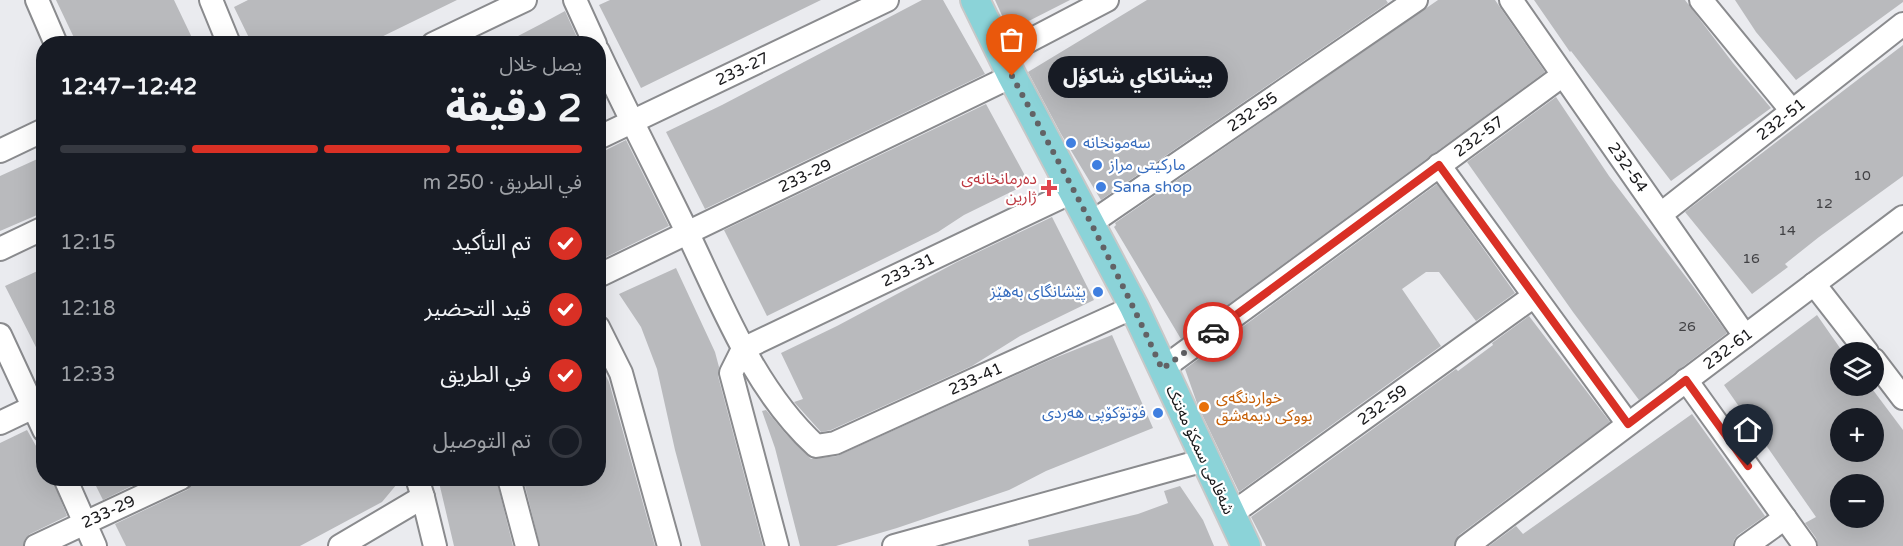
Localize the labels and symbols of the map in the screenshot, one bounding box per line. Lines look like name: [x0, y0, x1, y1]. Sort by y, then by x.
pin: [986, 14, 1037, 76]
street label: 233-27: [712, 48, 772, 90]
callout: بيشانكاي شاكؤل: [1048, 55, 1228, 97]
street label: 232-55: [1224, 88, 1282, 136]
street label: 232-51: [1753, 94, 1810, 145]
street label: 232-57: [1450, 112, 1508, 161]
place label: سەمونخانە: [1083, 133, 1151, 153]
marker: سەمونخانە: [1064, 136, 1078, 150]
street label: 232-54: [1603, 138, 1652, 196]
street label: 233-29: [775, 155, 835, 197]
place label: مارکیتی مراز: [1108, 155, 1186, 175]
marker: مارکیتی مراز: [1090, 158, 1104, 172]
house number: 10: [1853, 167, 1871, 184]
place label: دەرمانخانەی ژارین: [961, 169, 1037, 207]
place label: Sana shop: [1113, 177, 1192, 197]
marker: Sana shop: [1094, 180, 1108, 194]
marker: دەرمانخانەی ژارین: [1042, 181, 1056, 195]
house number: 12: [1815, 195, 1833, 212]
house number: 14: [1778, 222, 1796, 239]
street label: 233-31: [878, 249, 938, 291]
house number: 16: [1742, 250, 1760, 267]
place label: پێشانگای بەهێز: [989, 282, 1086, 302]
marker: پێشانگای بەهێز: [1091, 285, 1105, 299]
courier: [1183, 302, 1243, 362]
house number: 26: [1678, 318, 1696, 335]
street label: 232-61: [1699, 324, 1757, 374]
street label: 233-41: [946, 358, 1006, 400]
street label: 232-59: [1354, 380, 1411, 430]
street label: شەقامی سمکۆ مەنتک: [1161, 382, 1239, 518]
place label: خواردنگەی بووکی دیمەشق: [1216, 388, 1312, 426]
marker: خواردنگەی بووکی دیمەشق: [1197, 400, 1211, 414]
place label: فۆتۆکۆپی هەردی: [1042, 403, 1146, 423]
pin: [1722, 404, 1773, 466]
marker: فۆتۆکۆپی هەردی: [1151, 406, 1165, 420]
street label: 233-29: [78, 491, 138, 533]

